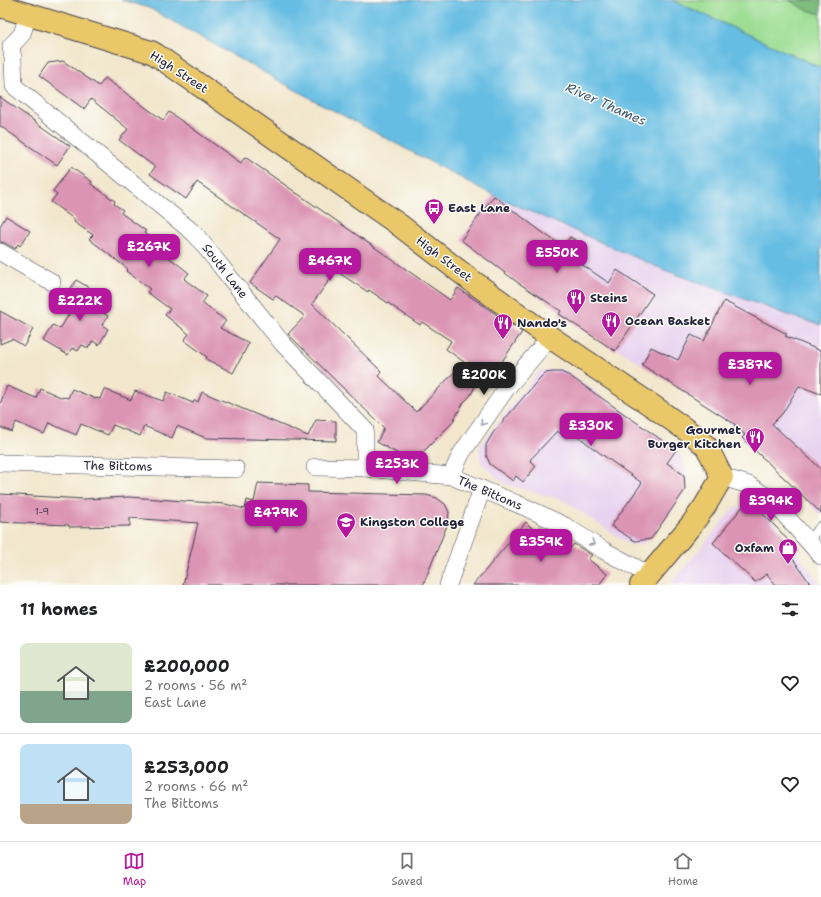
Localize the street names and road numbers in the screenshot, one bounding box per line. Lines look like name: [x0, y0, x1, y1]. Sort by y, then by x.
street label: High Street: [147, 47, 211, 97]
street label: High Street: [413, 233, 475, 285]
street label: South Lane: [199, 240, 252, 302]
street label: The Bittoms: [83, 457, 153, 475]
street label: The Bittoms: [455, 472, 525, 514]

